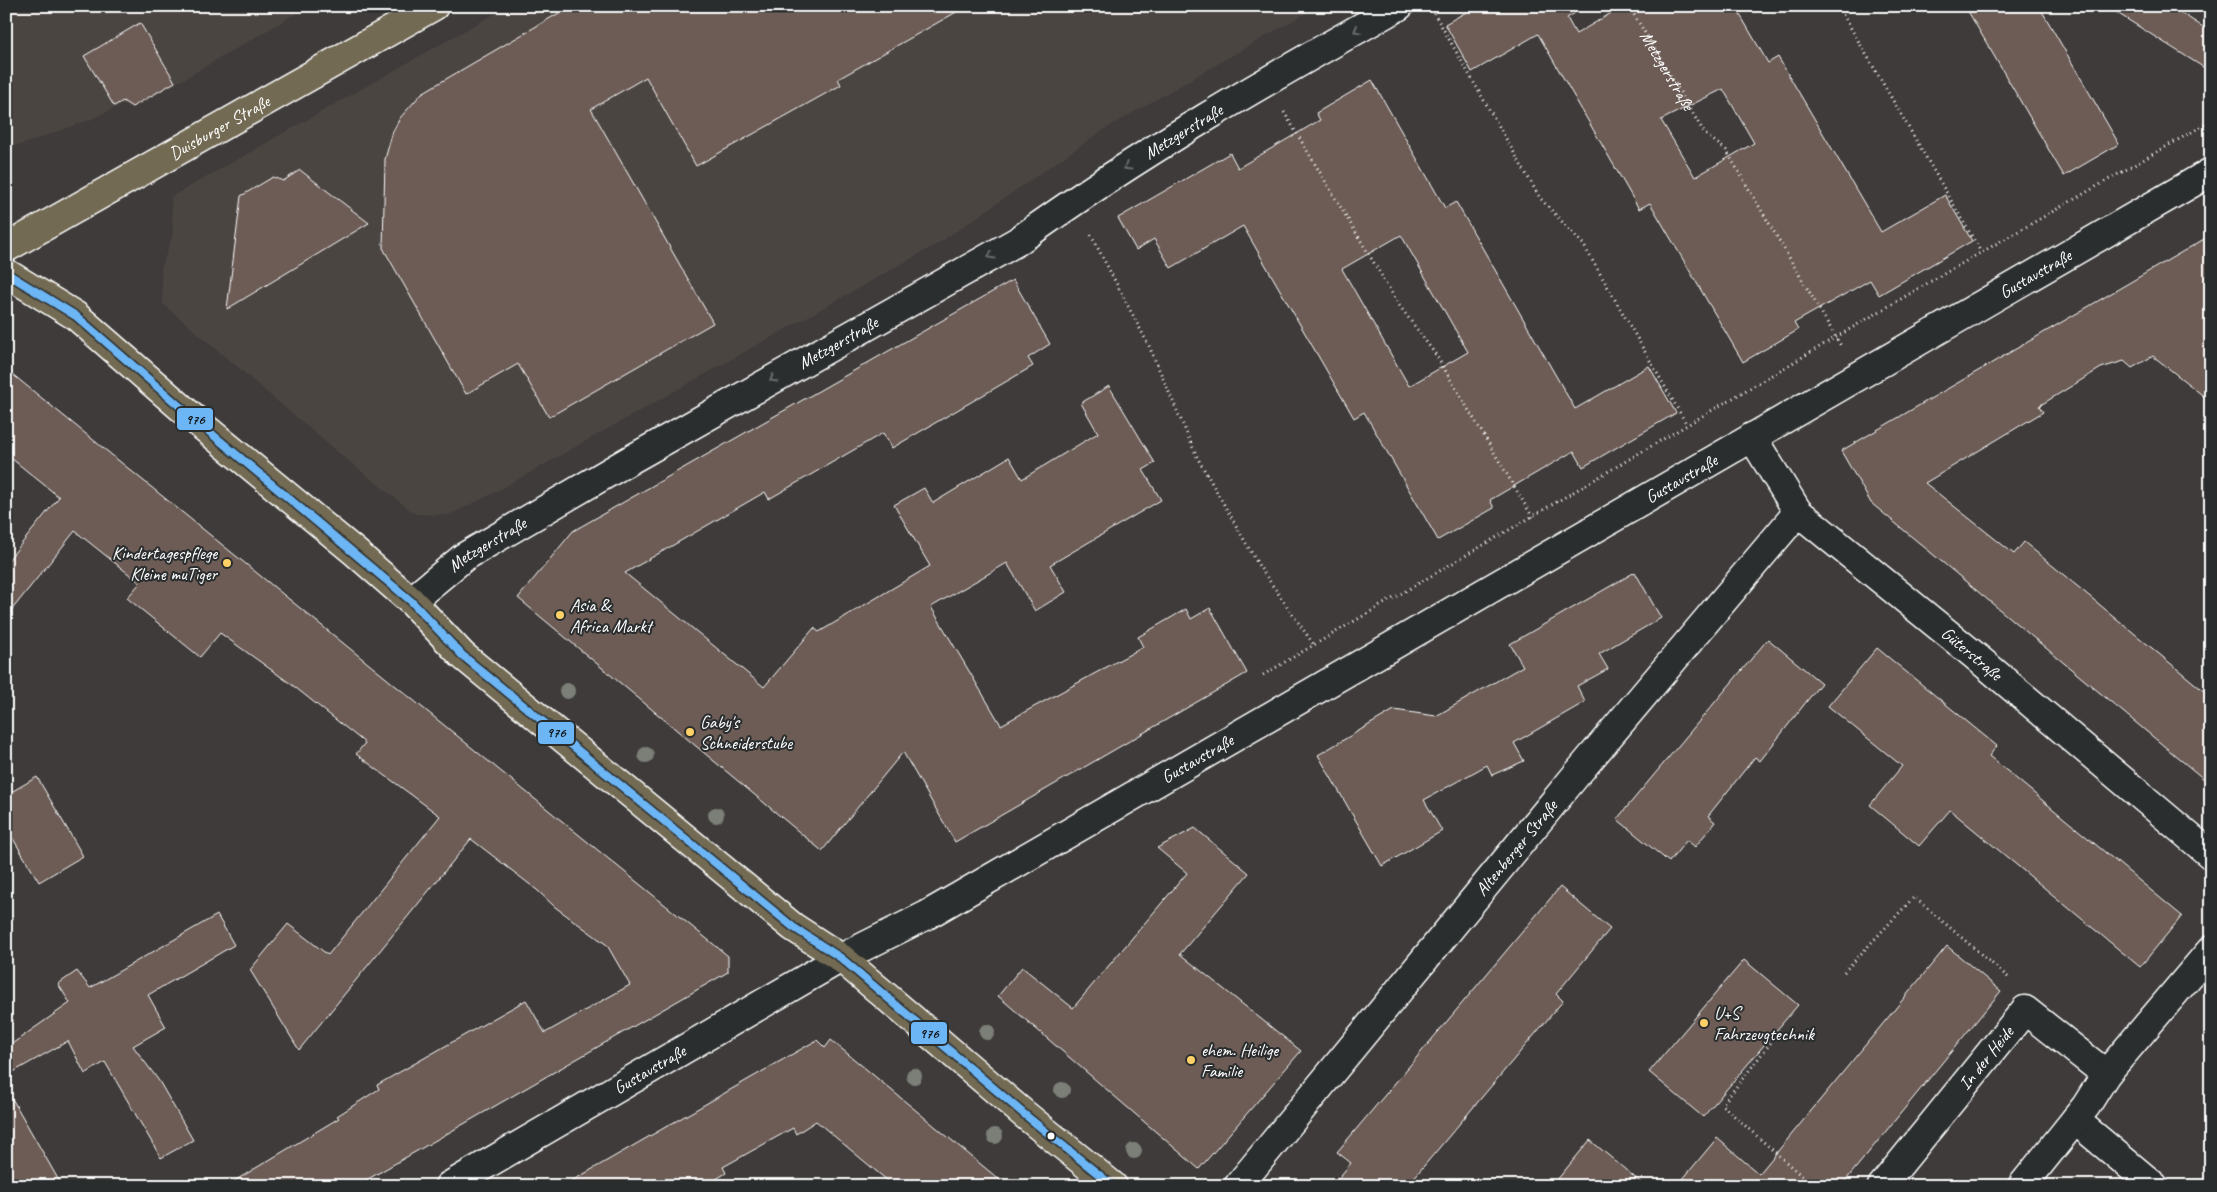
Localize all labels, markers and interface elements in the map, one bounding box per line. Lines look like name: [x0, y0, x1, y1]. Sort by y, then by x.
one-way arrow: [1353, 24, 1362, 34]
street label: Metzgerstraße: [1635, 27, 1700, 115]
street label: Duisburger Straße: [165, 90, 274, 165]
street label: Metzgerstraße: [1140, 98, 1227, 164]
one-way arrow: [1124, 161, 1133, 171]
street label: Gustavstraße: [1995, 244, 2076, 303]
one-way arrow: [987, 250, 996, 260]
street label: Metzgerstraße: [794, 311, 883, 374]
one-way arrow: [770, 373, 779, 383]
line badge: 976: [176, 407, 214, 431]
text: 976: [186, 411, 206, 428]
street label: Gustavstraße: [1641, 449, 1722, 508]
street label: Metzgerstraße: [443, 511, 531, 577]
place label: Kindertagespflege Kleine muTiger: [112, 542, 219, 585]
marker: Kindertagespflege Kleine muTiger: [221, 557, 233, 569]
place label: Asia & Africa Markt: [570, 594, 655, 637]
marker: Asia & Africa Markt: [554, 609, 566, 621]
street label: Güterstraße: [1937, 622, 2008, 686]
place label: Gaby's Schneiderstube: [700, 711, 793, 754]
line badge: 976: [537, 721, 575, 745]
text: 976: [547, 724, 567, 741]
marker: Gaby's Schneiderstube: [684, 726, 696, 738]
street label: Gustavstraße: [1157, 728, 1238, 788]
street label: Altenberger Straße: [1470, 795, 1563, 900]
place label: U+S Fahrzeugtechnik: [1714, 1002, 1815, 1045]
marker: U+S Fahrzeugtechnik: [1698, 1017, 1710, 1029]
line badge: 976: [910, 1021, 948, 1045]
street label: In der Heide: [1954, 1021, 2019, 1094]
text: 976: [920, 1025, 940, 1042]
street label: Gustavstraße: [610, 1039, 691, 1099]
place label: ehem. Heilige Familie: [1201, 1039, 1279, 1082]
marker: ehem. Heilige Familie: [1185, 1054, 1197, 1066]
unlabelled marker: [1046, 1131, 1056, 1141]

